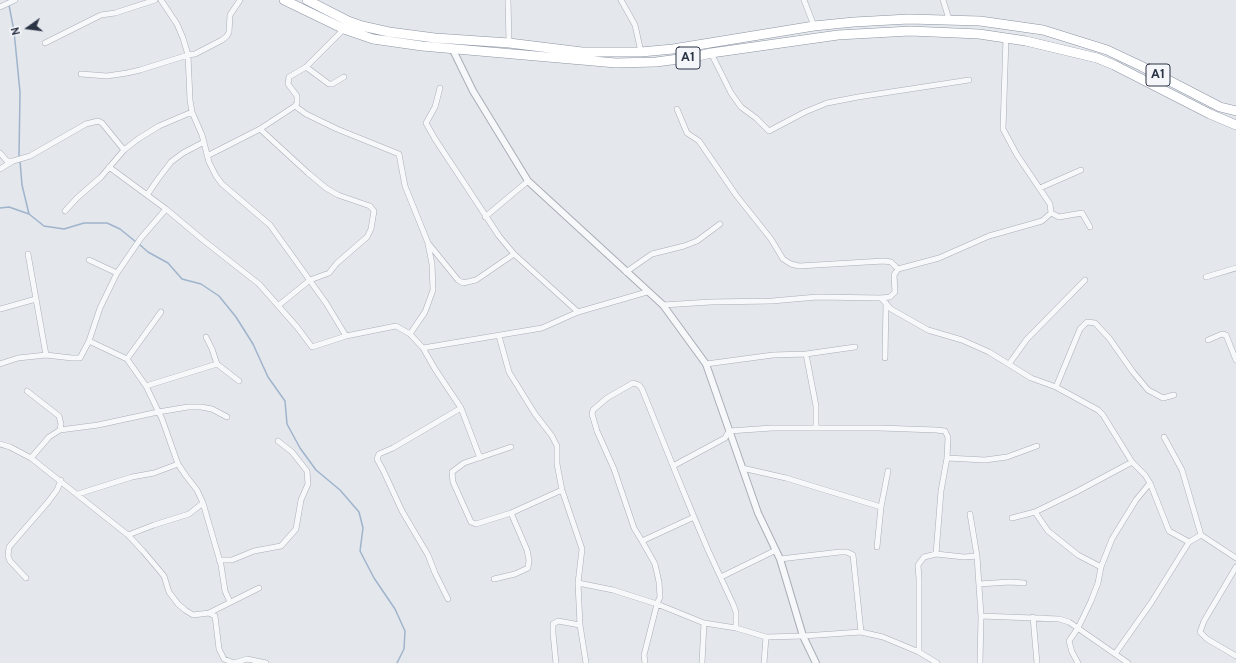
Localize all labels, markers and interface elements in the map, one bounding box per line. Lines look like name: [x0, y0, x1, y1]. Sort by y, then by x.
north arrow: [8, 8, 48, 48]
text: N: [9, 25, 24, 36]
road number: A1: [676, 47, 700, 69]
road number: A1: [1146, 64, 1170, 86]

